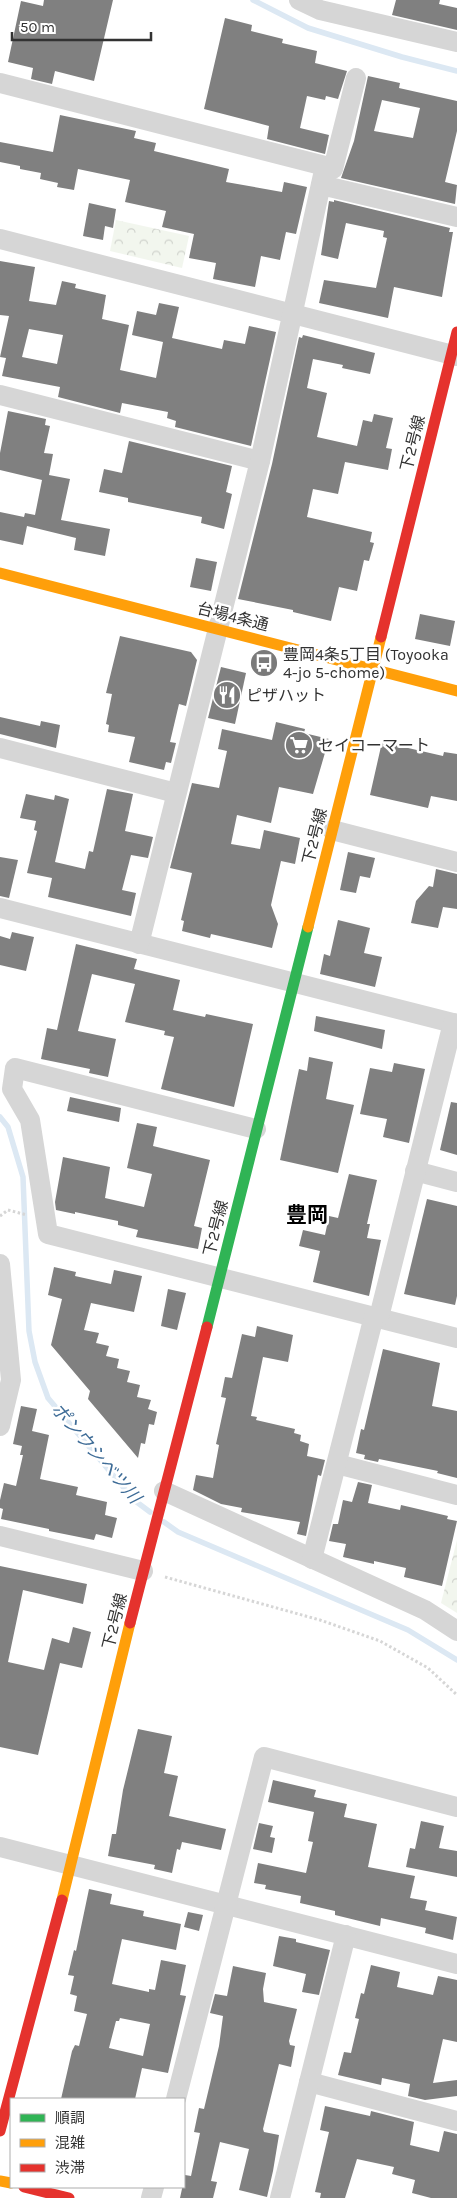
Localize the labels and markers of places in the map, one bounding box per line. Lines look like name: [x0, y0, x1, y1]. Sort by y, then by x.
place label: 豊岡4条5丁目 (Toyooka 4-jo 5-chome): [283, 645, 449, 682]
bus stop icon: 豊岡4条5丁目 (Toyooka 4-jo 5-chome): [249, 648, 279, 678]
restaurant icon: ピザハット: [212, 680, 242, 710]
place label: ピザハット: [246, 686, 326, 705]
supermarket icon: セイコーマート: [284, 730, 314, 760]
place label: セイコーマート: [318, 736, 430, 755]

